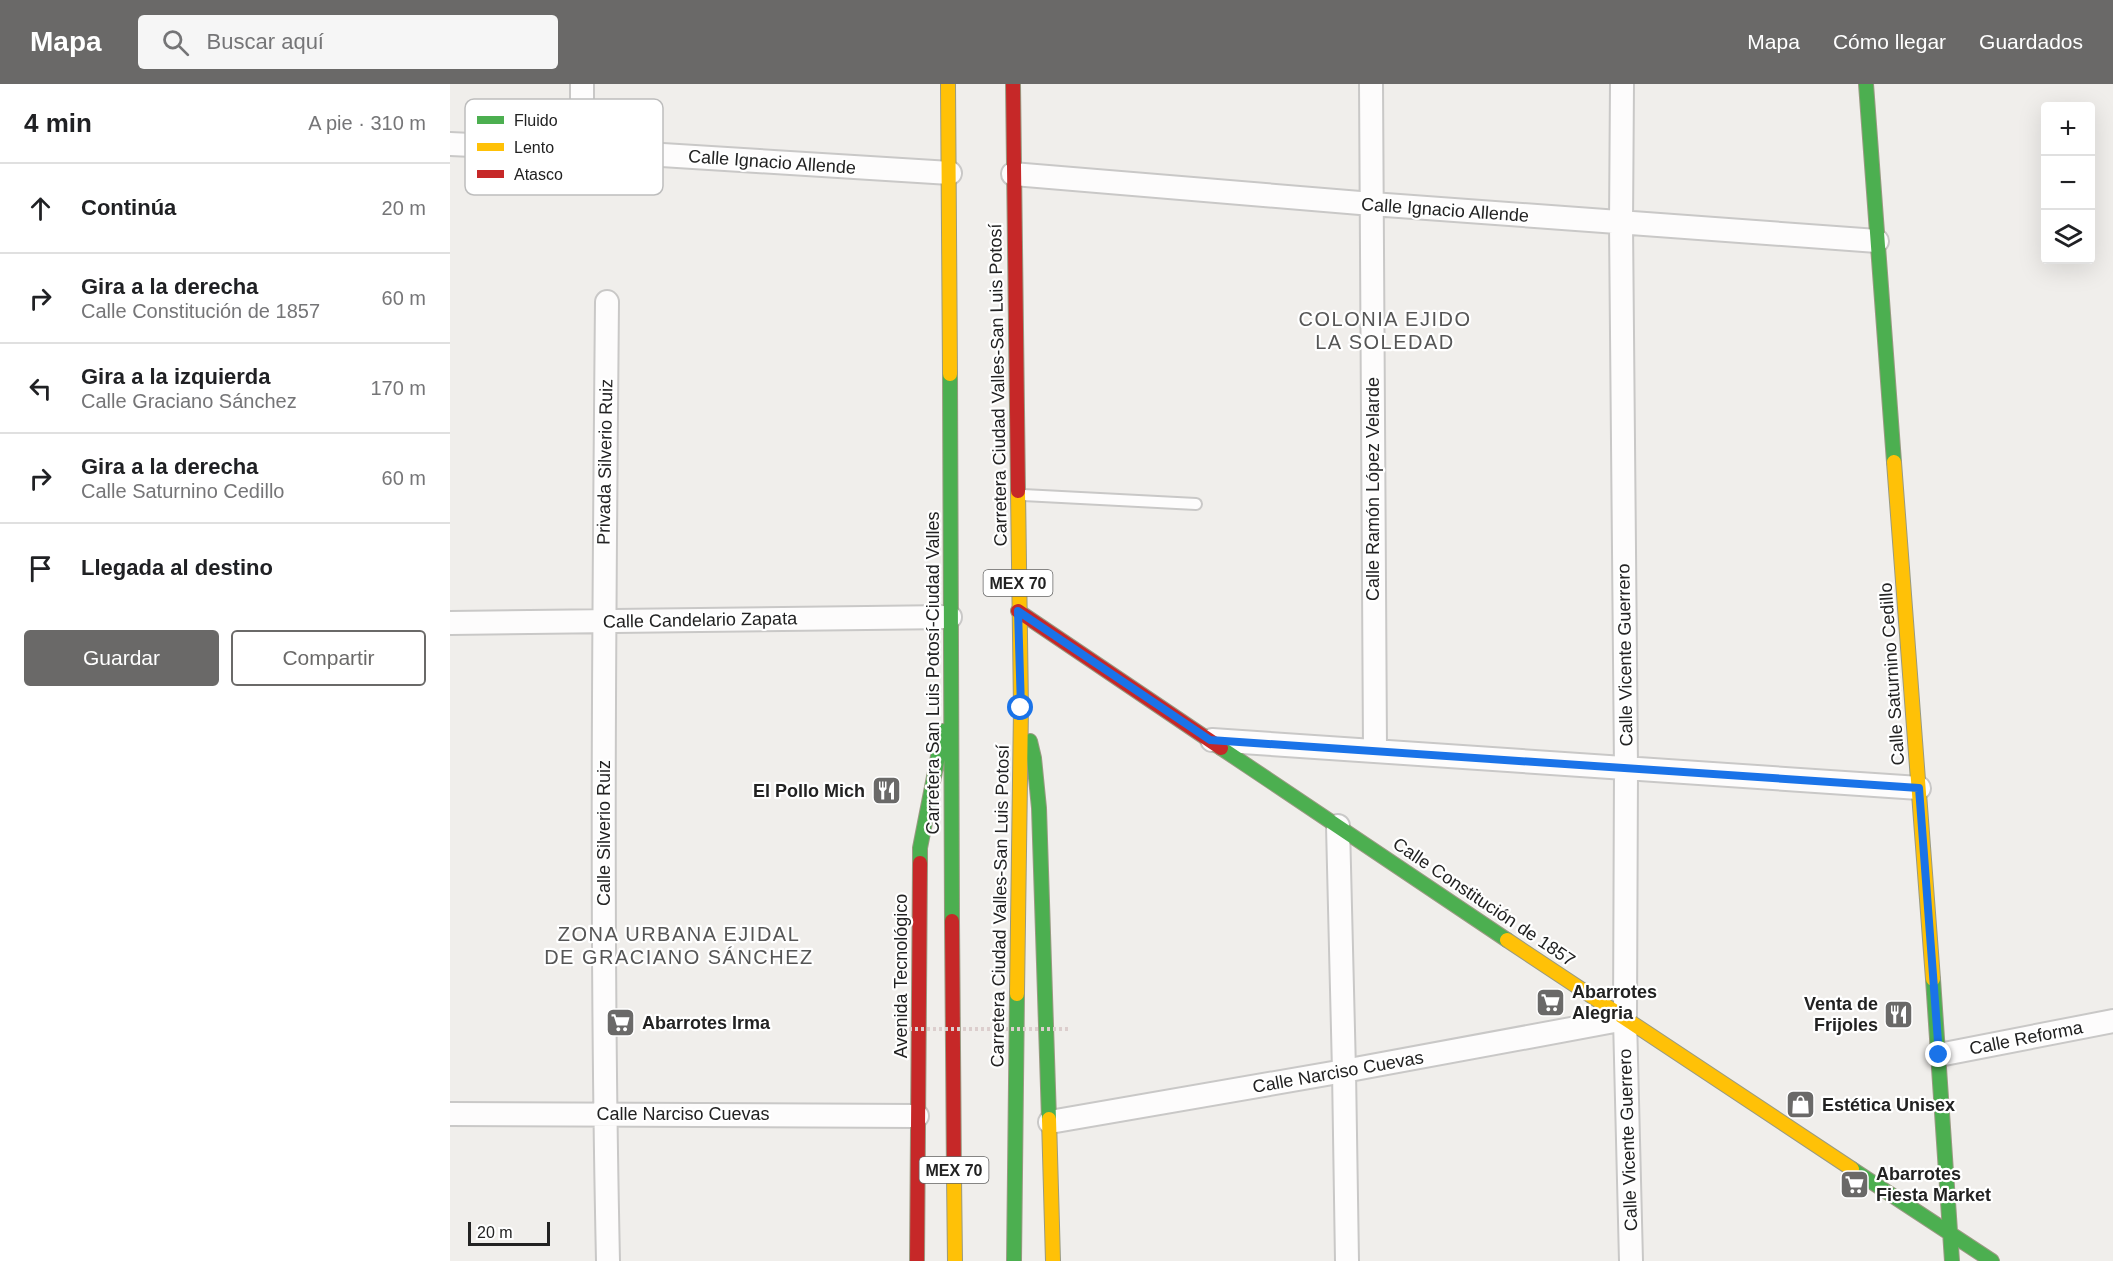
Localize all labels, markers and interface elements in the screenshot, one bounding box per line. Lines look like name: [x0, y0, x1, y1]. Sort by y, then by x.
search box: [138, 15, 558, 69]
text: Mapa: [30, 26, 102, 57]
icon: search: [159, 26, 192, 59]
text: Buscar aquí: [207, 29, 324, 54]
text: Mapa: [1747, 30, 1800, 53]
text: Cómo llegar: [1833, 30, 1946, 53]
text: Guardados: [1979, 30, 2083, 53]
legend: [465, 99, 663, 195]
map controls: [2041, 102, 2095, 264]
button: +: [2041, 102, 2095, 156]
text: 4 min: [24, 108, 92, 138]
text: A pie · 310 m: [308, 112, 426, 134]
text: Fluido: [514, 112, 558, 129]
text: Lento: [514, 139, 554, 156]
street label: Calle Ignacio Allende: [687, 146, 857, 178]
button: −: [2041, 156, 2095, 210]
text: Atasco: [514, 166, 563, 183]
icon: ahead: [24, 192, 57, 225]
street label: Calle Ignacio Allende: [1360, 194, 1530, 226]
text: Continúa: [81, 195, 176, 220]
text: 20 m: [382, 197, 426, 219]
button: layers: [2041, 210, 2095, 264]
street label: Carretera Ciudad Valles-San Luis Potosí: [985, 223, 1011, 547]
text: Gira a la derecha: [81, 274, 258, 299]
icon: right: [24, 282, 57, 315]
text: 60 m: [382, 287, 426, 309]
text: Calle Constitución de 1857: [81, 300, 320, 322]
district label: COLONIA EJIDO LA SOLEDAD: [1299, 308, 1471, 353]
text: Gira a la izquierda: [81, 364, 271, 389]
icon: left: [24, 372, 57, 405]
text: 170 m: [370, 377, 426, 399]
street label: Calle Ramón López Velarde: [1363, 377, 1383, 601]
street label: Privada Silverio Ruiz: [594, 379, 616, 545]
text: Calle Graciano Sánchez: [81, 390, 297, 412]
text: Gira a la derecha: [81, 454, 258, 479]
icon: right: [24, 462, 57, 495]
text: 60 m: [382, 467, 426, 489]
text: Calle Saturnino Cedillo: [81, 480, 284, 502]
street label: Carretera San Luis Potosí-Ciudad Valles: [923, 512, 943, 834]
icon: arrive: [24, 552, 57, 585]
text: Llegada al destino: [81, 555, 273, 580]
street label: Calle Vicente Guerrero: [1613, 563, 1637, 747]
road number: MEX 70: [984, 570, 1052, 596]
street label: Calle Saturnino Cedillo: [1876, 582, 1908, 766]
street label: Calle Candelario Zapata: [603, 608, 798, 632]
button: Guardar: [24, 630, 219, 686]
button: Compartir: [231, 630, 426, 686]
route start: [1007, 694, 1033, 720]
street label: Carretera Ciudad Valles-San Luis Potosí: [987, 744, 1013, 1068]
street label: Calle Silverio Ruiz: [594, 760, 614, 906]
restaurant icon: El Pollo Mich: [870, 775, 902, 807]
place label: El Pollo Mich: [753, 781, 865, 801]
street label: Calle Constitución de 1857: [1389, 834, 1579, 970]
street label: Avenida Tecnológico: [891, 894, 911, 1058]
district label: ZONA URBANA EJIDAL DE GRACIANO SÁNCHEZ: [544, 923, 814, 968]
place label: Abarrotes Alegria: [1572, 982, 1657, 1023]
supermarket icon: Abarrotes Alegria: [1535, 986, 1567, 1018]
place label: Venta de Frijoles: [1804, 994, 1878, 1035]
restaurant icon: Venta de Frijoles: [1883, 998, 1915, 1030]
supermarket icon: Abarrotes Irma: [605, 1007, 637, 1039]
place label: Abarrotes Irma: [642, 1013, 771, 1033]
street label: Calle Reforma: [1968, 1017, 2085, 1059]
route end: [1925, 1041, 1951, 1067]
street label: Calle Narciso Cuevas: [1251, 1047, 1425, 1097]
street label: Calle Vicente Guerrero: [1615, 1048, 1641, 1232]
shop icon: Estética Unisex: [1785, 1089, 1817, 1121]
place label: Estética Unisex: [1822, 1095, 1955, 1115]
street label: Calle Narciso Cuevas: [596, 1104, 770, 1124]
road number: MEX 70: [920, 1157, 988, 1183]
place label: Abarrotes Fiesta Market: [1876, 1164, 1991, 1205]
supermarket icon: Abarrotes Fiesta Market: [1839, 1168, 1871, 1200]
scale bar: [468, 1219, 550, 1246]
text: 20 m: [477, 1224, 513, 1241]

